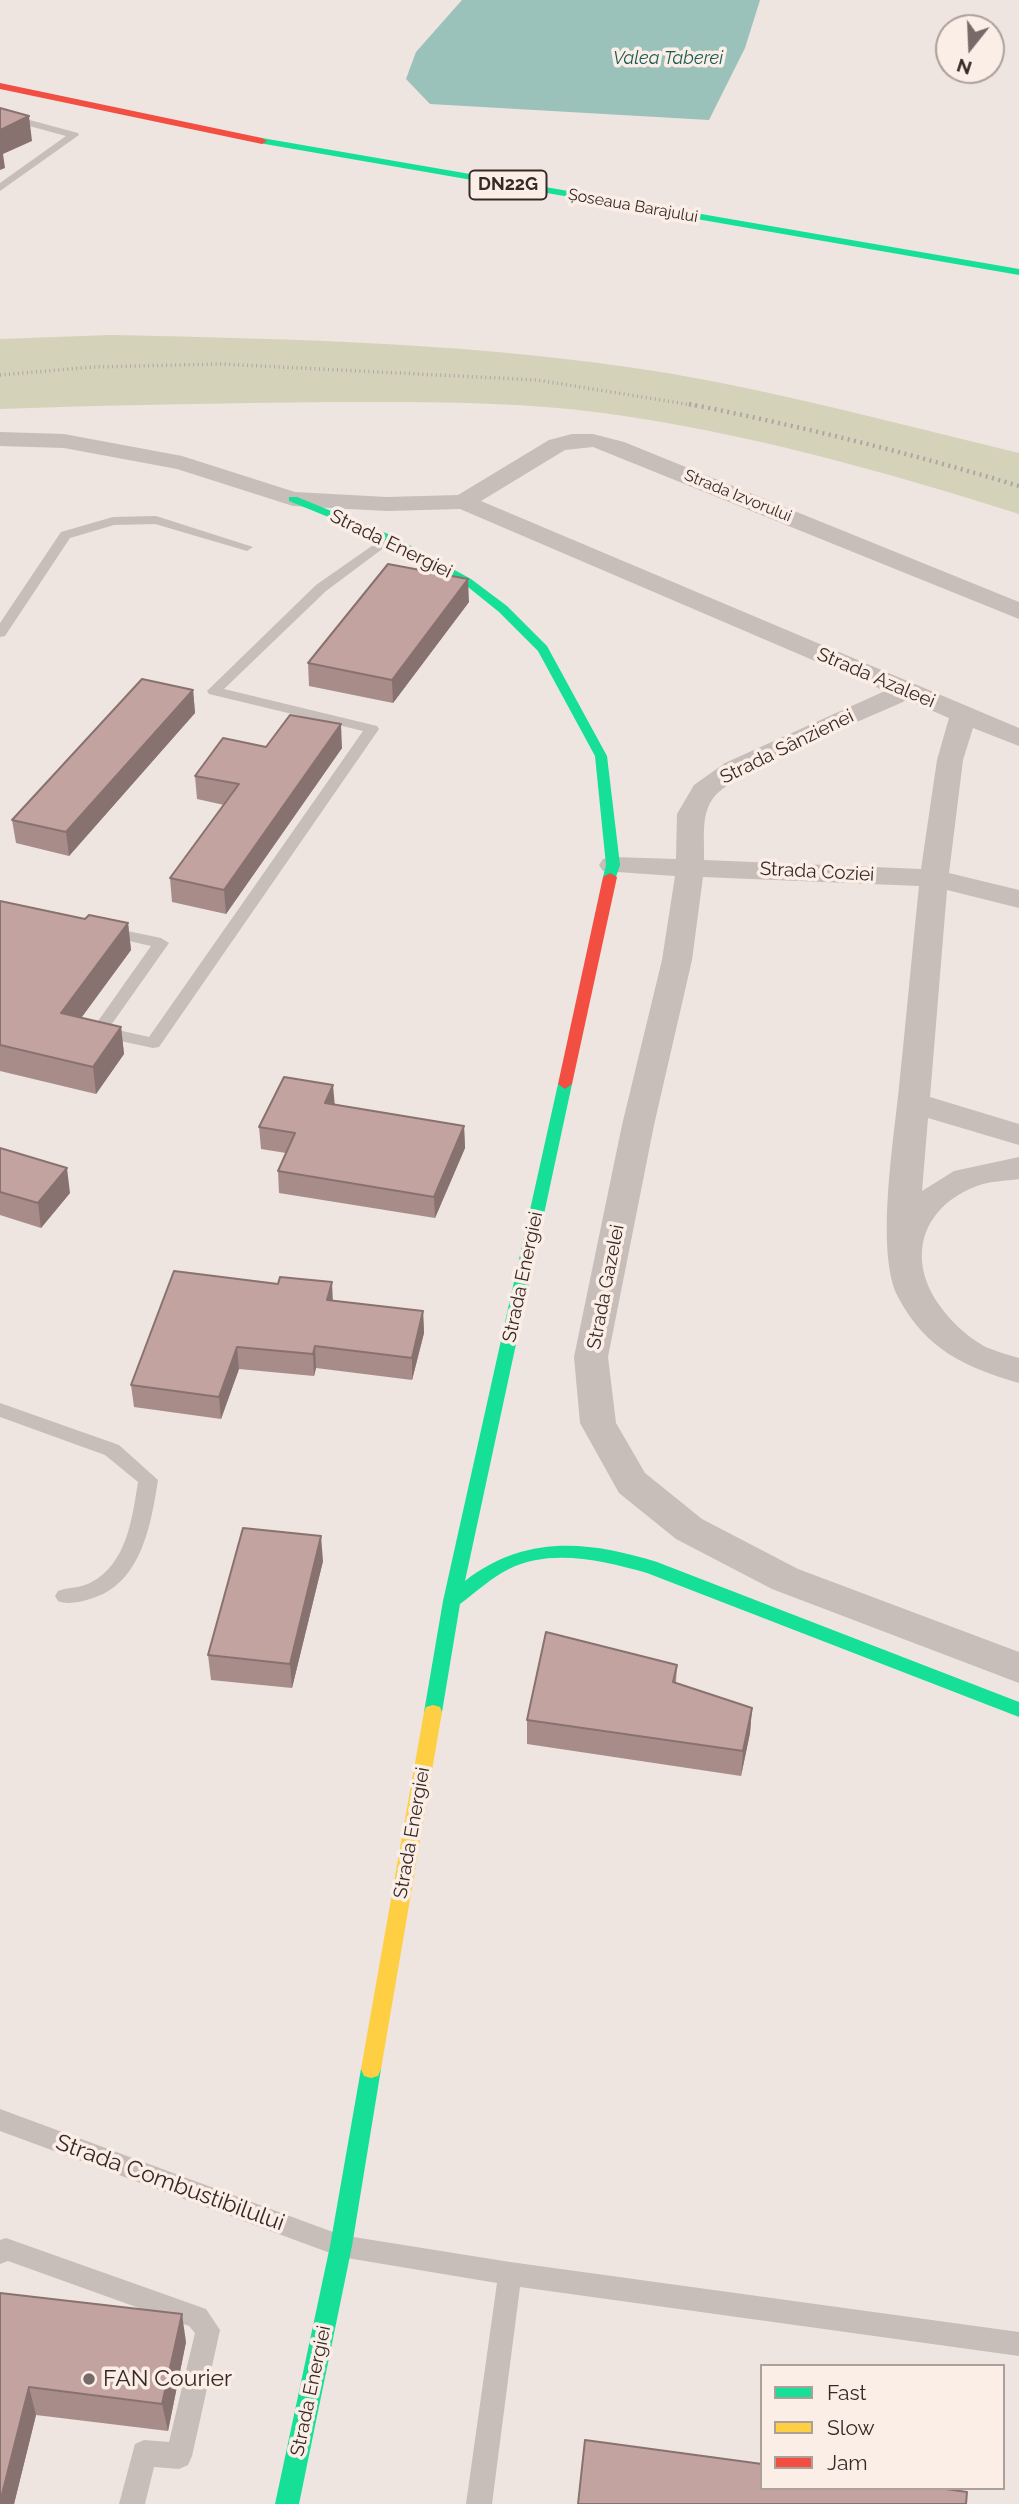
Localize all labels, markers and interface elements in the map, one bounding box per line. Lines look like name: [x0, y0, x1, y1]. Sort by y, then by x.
north arrow: [935, 14, 1005, 84]
water label: Valea Taberei: [613, 48, 723, 70]
text: N: [954, 54, 974, 80]
road number: DN22G: [470, 170, 546, 200]
street label: Șoseaua Barajului: [567, 185, 699, 227]
street label: Strada Izvorului: [682, 466, 794, 526]
street label: Strada Energiei: [326, 505, 456, 583]
street label: Strada Azaleei: [814, 643, 938, 713]
street label: Strada Sânzienei: [717, 705, 857, 789]
street label: Strada Coziei: [759, 858, 875, 886]
street label: Strada Energiei: [498, 1210, 548, 1344]
street label: Strada Gazelei: [583, 1223, 629, 1351]
street label: Strada Energiei: [389, 1766, 435, 1900]
street label: Strada Combustibilului: [52, 2129, 288, 2237]
street label: Strada Energiei: [286, 2324, 336, 2458]
legend: [760, 2364, 1005, 2490]
place label: FAN Courier: [103, 2365, 232, 2393]
marker: FAN Courier: [81, 2371, 97, 2387]
text: Fast: [827, 2380, 867, 2405]
text: Slow: [827, 2415, 875, 2440]
text: Jam: [827, 2450, 868, 2475]

